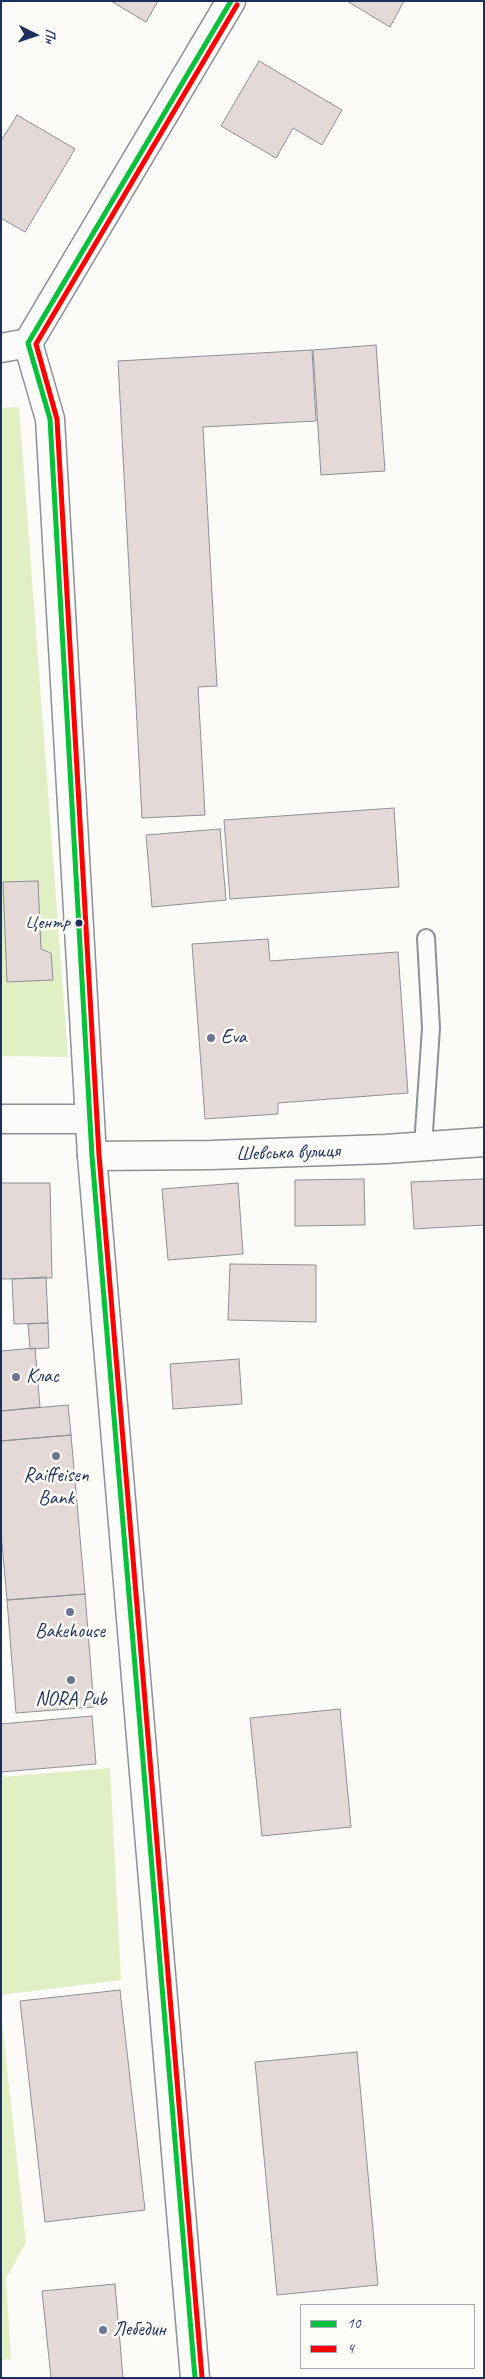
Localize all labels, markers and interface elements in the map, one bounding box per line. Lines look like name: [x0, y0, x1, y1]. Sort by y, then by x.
north arrow: [10, 10, 60, 60]
text: Пн: [41, 28, 59, 44]
place label: Центр: [25, 912, 70, 934]
marker: Центр: [74, 918, 84, 928]
place label: Eva: [221, 1026, 247, 1050]
marker: Eva: [205, 1032, 217, 1044]
street label: Шевська вулиця: [236, 1139, 340, 1167]
place label: Клас: [26, 1365, 59, 1389]
marker: Клас: [10, 1371, 22, 1383]
marker: Raiffeisen Bank: [50, 1450, 62, 1462]
place label: Raiffeisen Bank: [23, 1464, 89, 1511]
marker: Bakehouse: [64, 1606, 76, 1618]
place label: Bakehouse: [35, 1620, 105, 1644]
marker: NORA Pub: [65, 1674, 77, 1686]
place label: NORA Pub: [35, 1688, 107, 1712]
legend: [300, 2304, 475, 2369]
text: 10: [347, 2314, 361, 2333]
place label: Лебедин: [113, 2318, 166, 2342]
marker: Лебедин: [97, 2324, 109, 2336]
text: 4: [347, 2339, 354, 2358]

